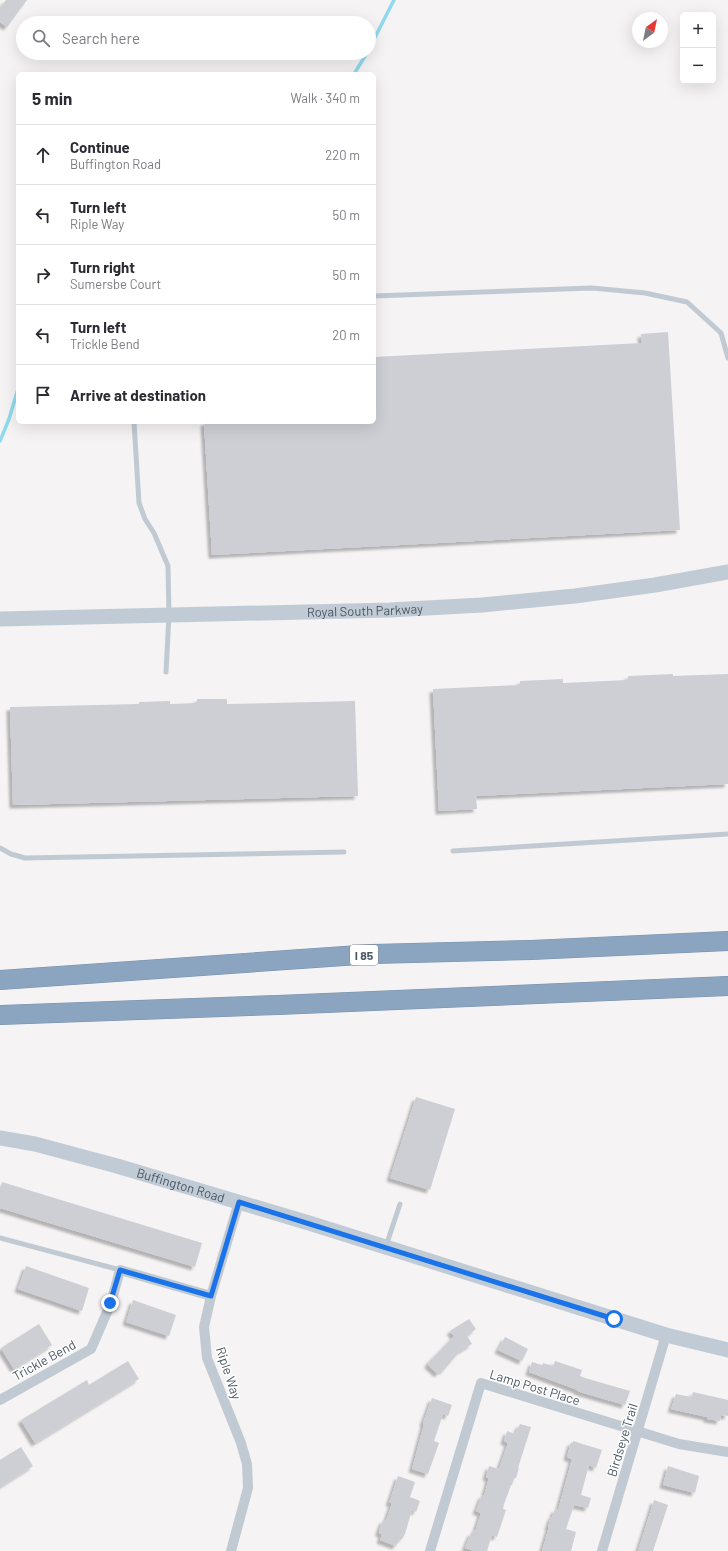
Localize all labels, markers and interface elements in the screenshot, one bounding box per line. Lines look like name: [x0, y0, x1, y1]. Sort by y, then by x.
north arrow: [632, 12, 668, 48]
map controls: [680, 12, 716, 84]
button: +: [680, 12, 716, 48]
search box: [16, 16, 376, 60]
icon: search: [30, 27, 52, 49]
text: Search here: [62, 29, 140, 47]
button: −: [680, 48, 716, 84]
text: 5 min: [32, 88, 72, 108]
text: Walk · 340 m: [291, 90, 360, 106]
text: Continue: [70, 138, 130, 156]
icon: ahead: [32, 144, 54, 166]
text: 220 m: [325, 147, 360, 163]
text: Buffington Road: [70, 156, 161, 172]
text: Turn left: [70, 198, 126, 216]
icon: left: [32, 204, 54, 226]
text: 50 m: [333, 207, 360, 223]
text: Riple Way: [70, 216, 124, 232]
text: Turn right: [70, 258, 135, 276]
icon: right: [32, 264, 54, 286]
text: 50 m: [333, 267, 360, 283]
text: Sumersbe Court: [70, 276, 161, 292]
text: Turn left: [70, 318, 126, 336]
icon: left: [32, 324, 54, 346]
text: 20 m: [332, 327, 360, 343]
text: Trickle Bend: [70, 336, 140, 352]
icon: arrive: [32, 384, 54, 406]
text: Arrive at destination: [70, 386, 206, 404]
street label: Royal South Parkway: [307, 600, 423, 620]
road number: I 85: [350, 945, 378, 965]
street label: Buffington Road: [135, 1164, 227, 1206]
route end: [101, 1294, 119, 1312]
route start: [605, 1310, 623, 1328]
street label: Trickle Bend: [10, 1336, 78, 1384]
street label: Riple Way: [213, 1345, 245, 1401]
street label: Lamp Post Place: [488, 1366, 582, 1408]
street label: Birdseye Trail: [603, 1401, 641, 1479]

